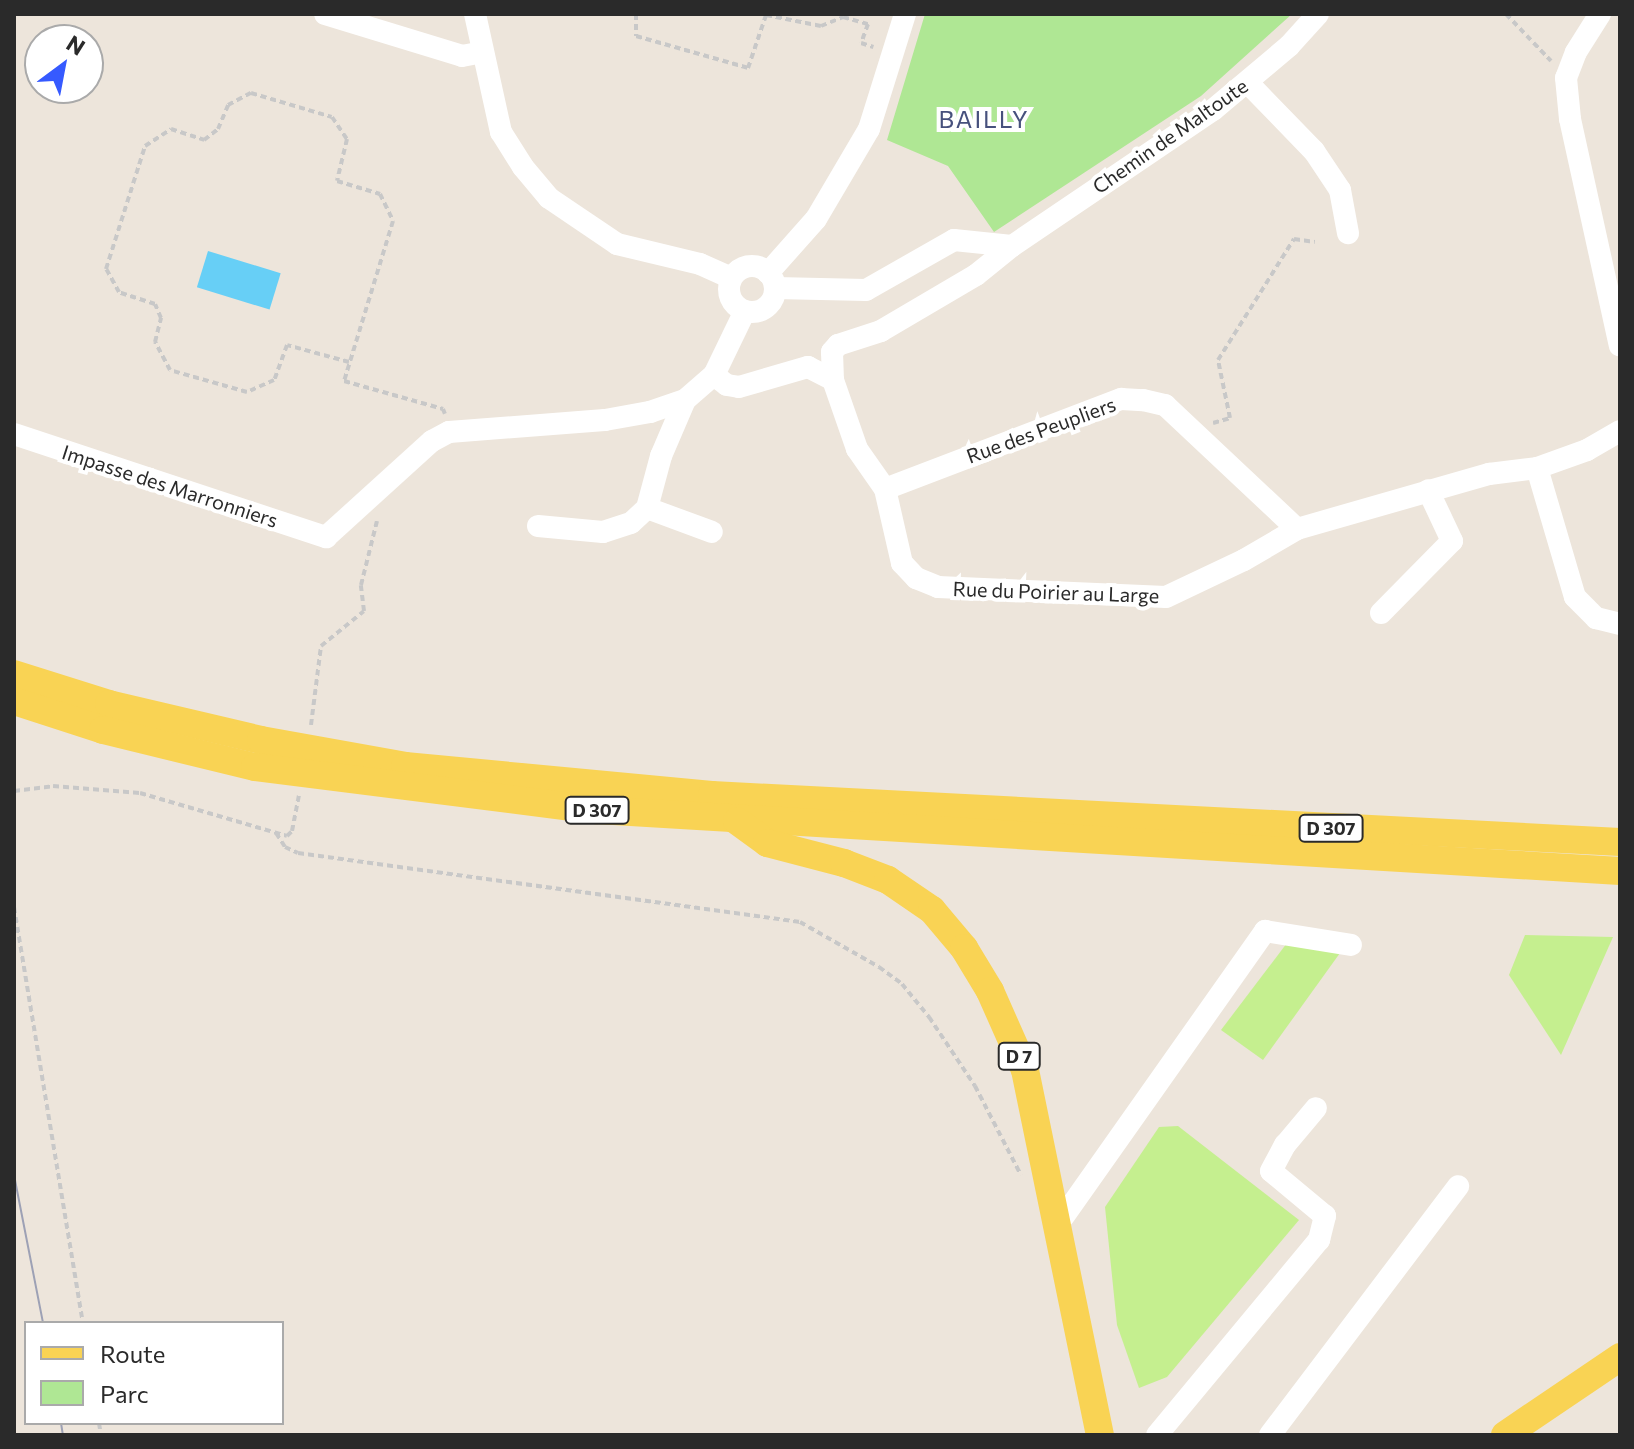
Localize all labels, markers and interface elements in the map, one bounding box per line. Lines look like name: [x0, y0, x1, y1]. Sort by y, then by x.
north arrow: [24, 24, 104, 104]
text: N: [62, 29, 90, 61]
street label: Chemin de Maltoute: [1088, 73, 1252, 199]
district label: BAILLY: [938, 105, 1030, 133]
street label: Rue des Peupliers: [963, 392, 1119, 468]
street label: Impasse des Marronniers: [59, 440, 281, 532]
street label: Rue du Poirier au Large: [952, 576, 1160, 608]
road number: D 307: [563, 796, 631, 824]
road number: D 307: [1297, 814, 1365, 842]
road number: D 7: [997, 1042, 1041, 1070]
legend: [24, 1321, 284, 1425]
text: Route: [100, 1339, 165, 1368]
text: Parc: [100, 1379, 149, 1408]

